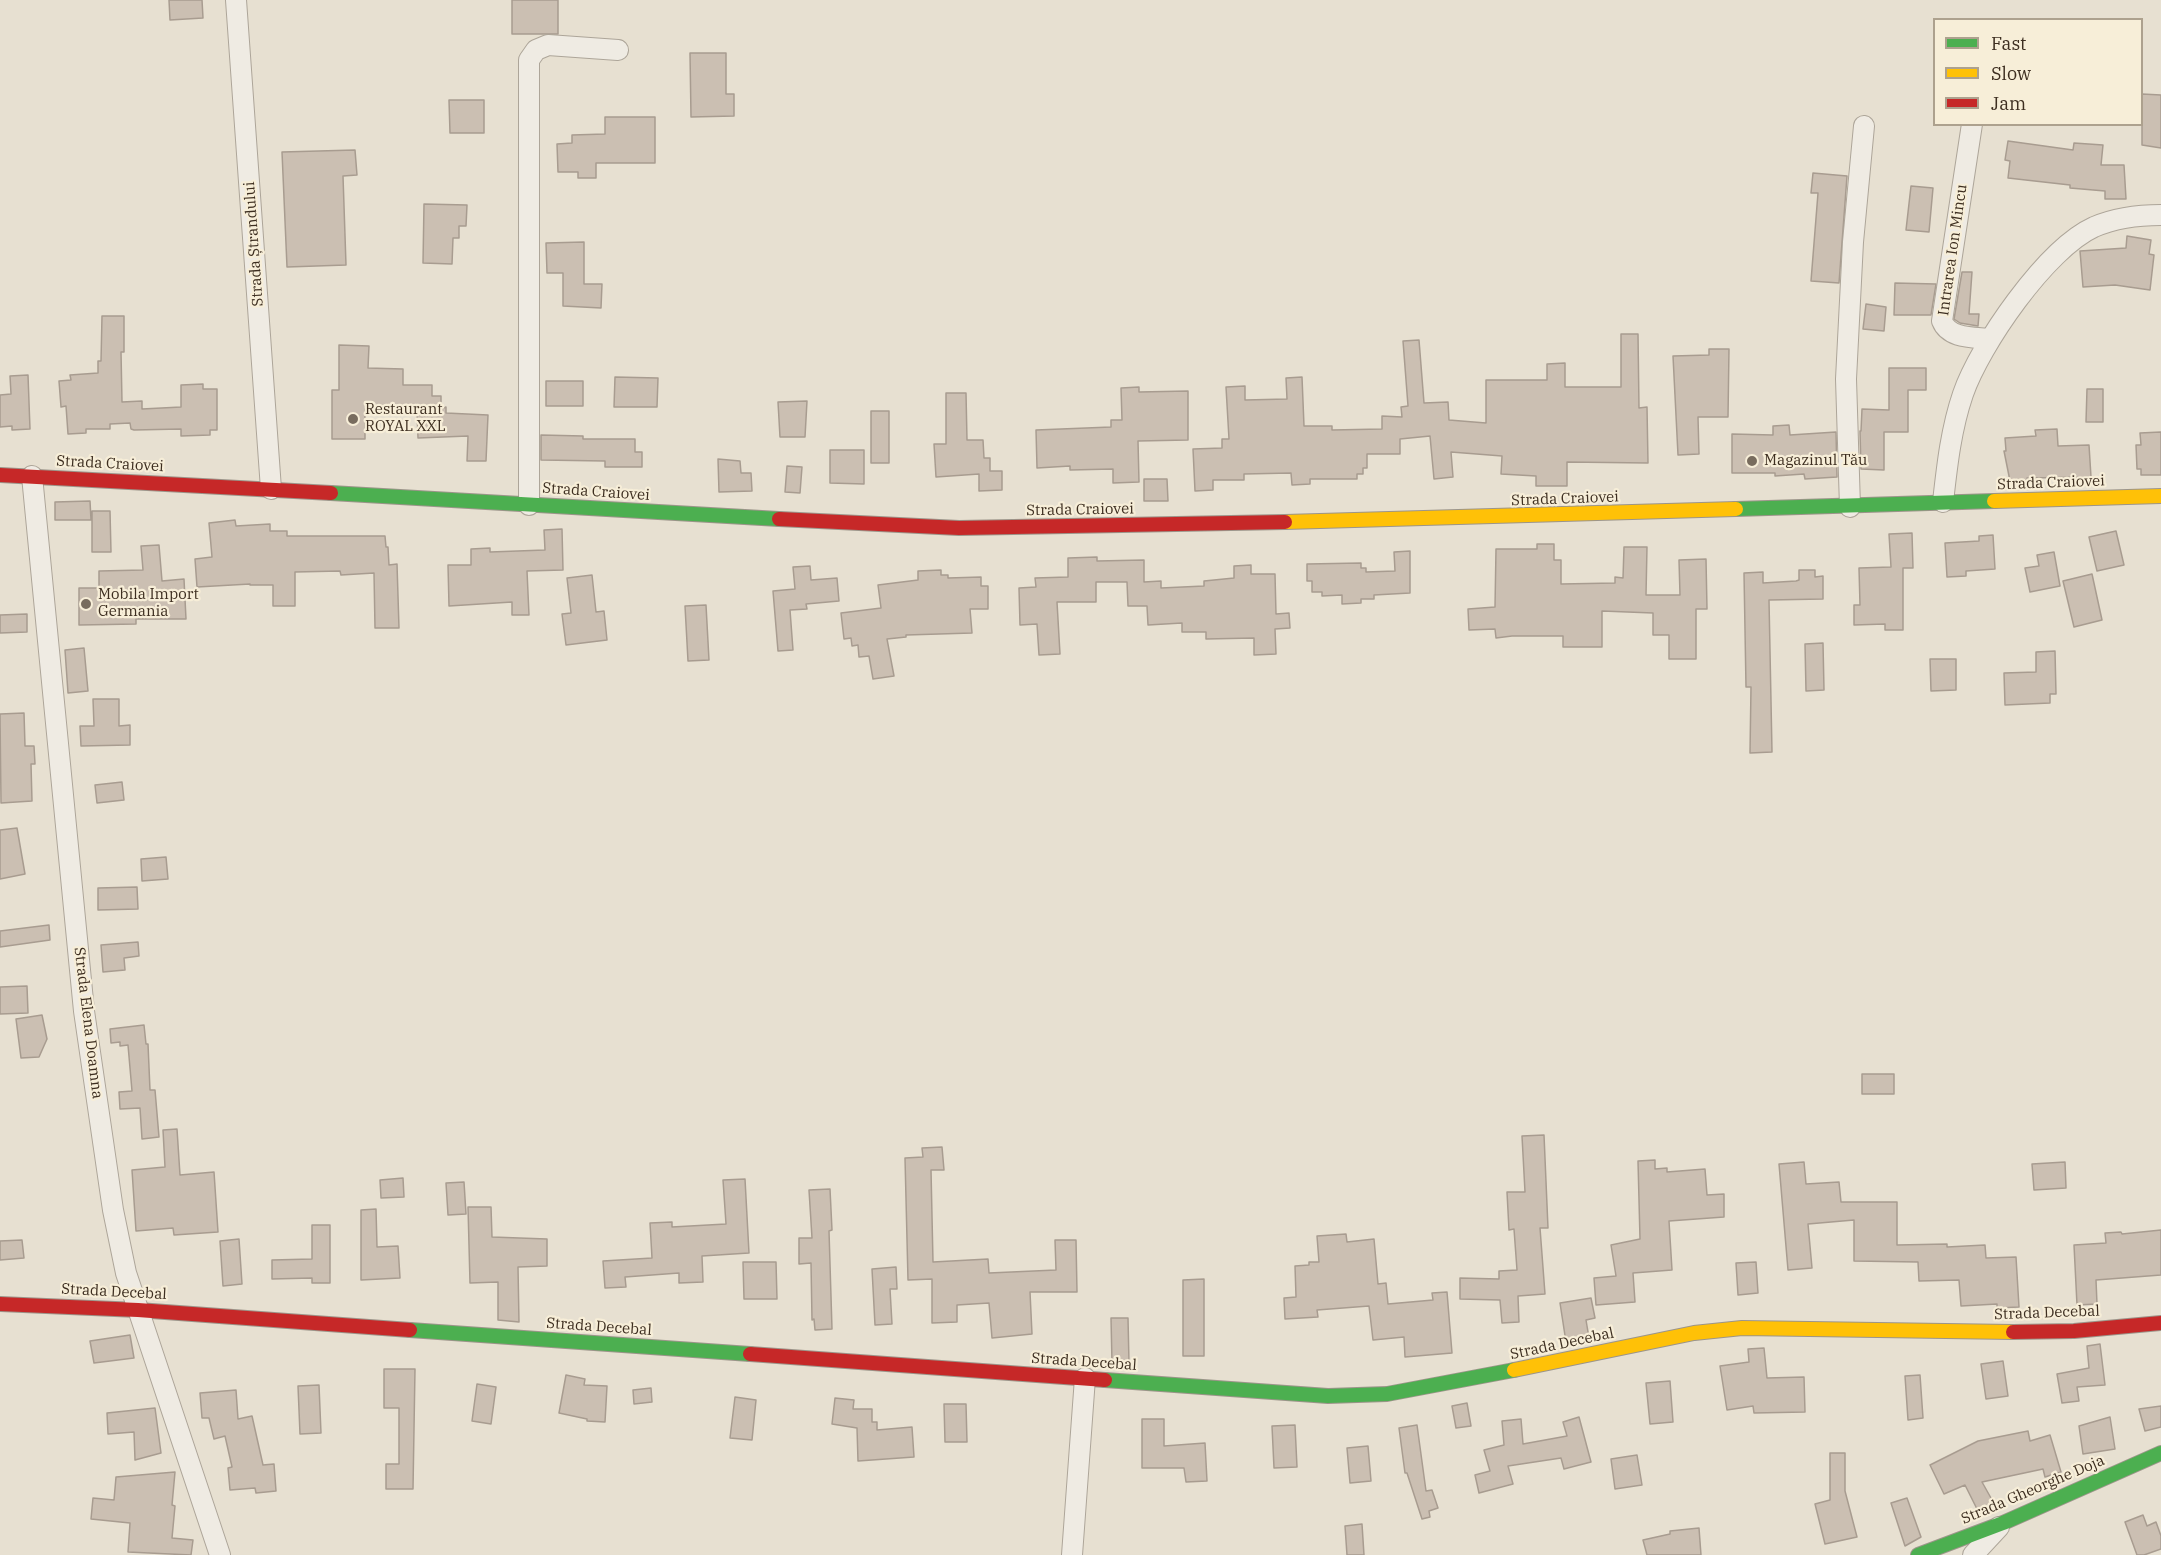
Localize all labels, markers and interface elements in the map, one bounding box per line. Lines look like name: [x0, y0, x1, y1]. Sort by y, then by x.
legend: [1933, 18, 2143, 126]
text: Fast: [1991, 32, 2026, 55]
text: Slow: [1991, 62, 2031, 85]
text: Jam: [1991, 92, 2026, 115]
street label: Strada Ștrandului: [241, 181, 267, 307]
street label: Intrarea Ion Mincu: [1935, 183, 1971, 317]
place label: Restaurant ROYAL XXL: [365, 401, 446, 436]
marker: Restaurant ROYAL XXL: [346, 412, 360, 426]
street label: Strada Craiovei: [56, 452, 164, 476]
place label: Magazinul Tău: [1764, 452, 1867, 470]
marker: Magazinul Tău: [1745, 454, 1759, 468]
street label: Strada Craiovei: [1997, 472, 2105, 494]
street label: Strada Craiovei: [542, 479, 650, 505]
street label: Strada Craiovei: [1511, 488, 1619, 510]
street label: Strada Craiovei: [1026, 500, 1134, 520]
place label: Mobila Import Germania: [98, 586, 199, 621]
marker: Mobila Import Germania: [79, 597, 93, 611]
street label: Strada Elena Doamna: [70, 946, 106, 1100]
street label: Strada Decebal: [61, 1280, 167, 1304]
street label: Strada Decebal: [1994, 1302, 2100, 1324]
street label: Strada Decebal: [546, 1314, 652, 1340]
street label: Strada Decebal: [1508, 1324, 1616, 1364]
street label: Strada Decebal: [1031, 1349, 1137, 1375]
street label: Strada Gheorghe Doja: [1959, 1452, 2107, 1528]

